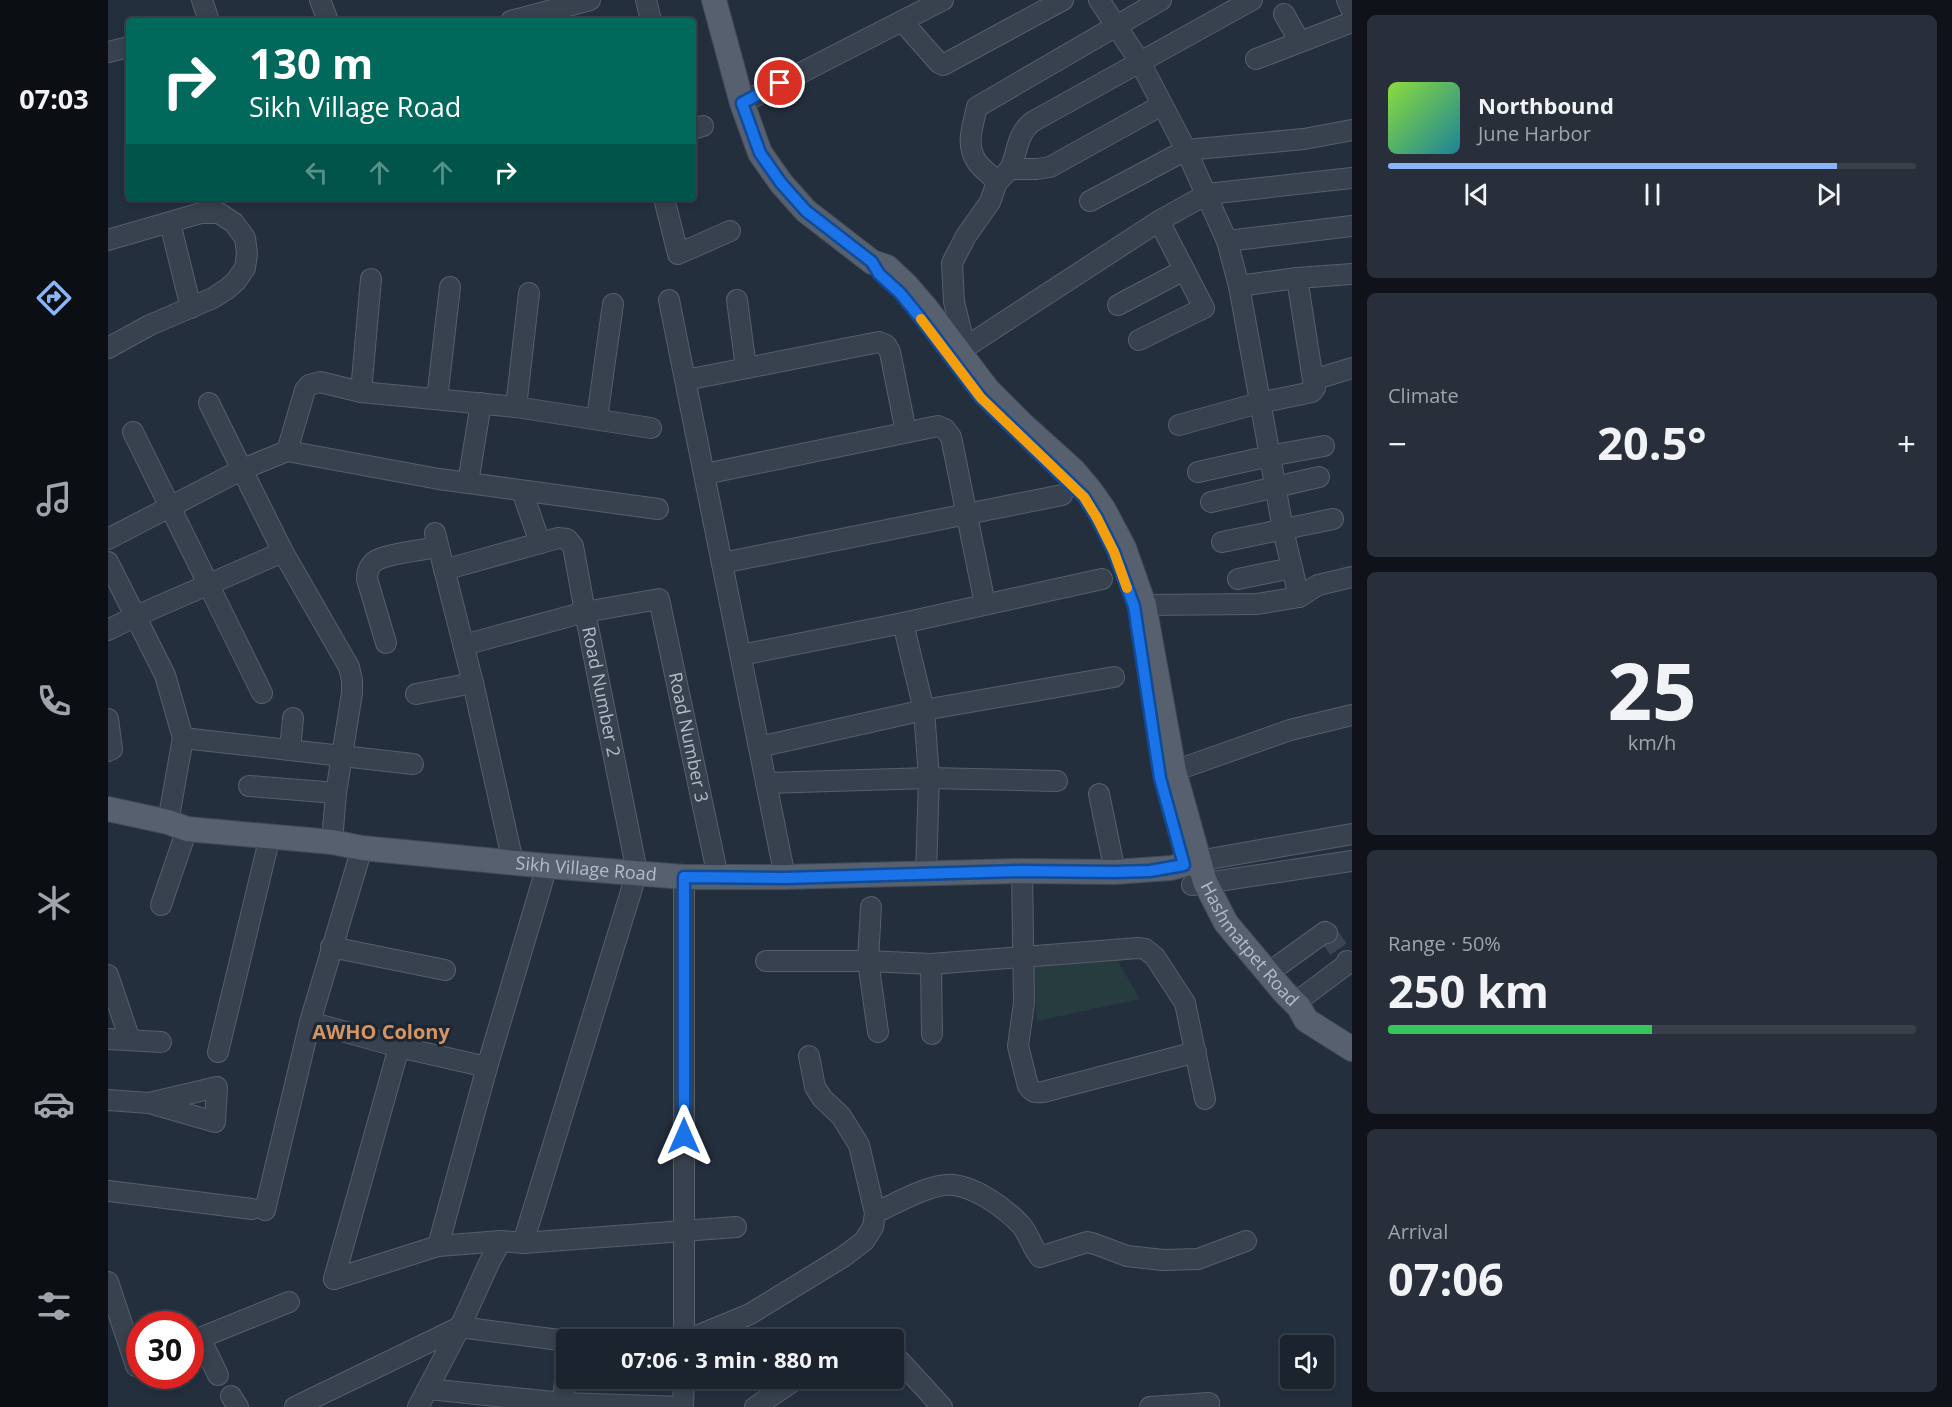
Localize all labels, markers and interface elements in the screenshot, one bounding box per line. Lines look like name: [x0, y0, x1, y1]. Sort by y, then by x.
text: 130 m: [249, 34, 373, 91]
icon: right: [150, 42, 228, 120]
pin: [754, 57, 805, 108]
icon: arrive: [763, 66, 796, 99]
text: 07:03: [19, 80, 89, 117]
text: Sikh Village Road: [249, 88, 461, 125]
text: Northbound: [1478, 90, 1614, 120]
text: June Harbor: [1478, 120, 1591, 147]
icon: left: [300, 156, 333, 189]
icon: ahead: [363, 156, 396, 189]
icon: ahead: [426, 156, 459, 189]
icon: right: [489, 156, 522, 189]
icon: previous: [1460, 178, 1493, 211]
icon: pause: [1636, 178, 1669, 211]
icon: next: [1812, 178, 1845, 211]
icon: directions: [33, 277, 75, 319]
text: Climate: [1388, 382, 1459, 409]
text: 20.5°: [1597, 412, 1707, 473]
text: −: [1388, 421, 1407, 466]
text: +: [1897, 421, 1916, 466]
icon: music: [33, 478, 75, 520]
street label: Road Number 2: [577, 624, 627, 759]
text: 25: [1607, 637, 1697, 743]
street label: Road Number 3: [664, 670, 715, 804]
icon: phone: [33, 680, 75, 722]
text: km/h: [1628, 729, 1676, 756]
street label: Sikh Village Road: [515, 850, 658, 886]
street label: Hashmatpet Road: [1196, 877, 1304, 1011]
icon: climate: [33, 882, 75, 924]
text: Range · 50%: [1388, 930, 1501, 957]
text: 250 km: [1388, 960, 1549, 1021]
district label: AWHO Colony: [312, 1018, 450, 1045]
icon: car: [33, 1083, 75, 1125]
position arrow: [652, 1104, 716, 1168]
text: Arrival: [1388, 1218, 1448, 1245]
text: 07:06: [1388, 1248, 1504, 1309]
icon: filters: [33, 1285, 75, 1327]
speed limit sign: 30: [126, 1311, 204, 1389]
map controls: [1280, 1335, 1334, 1389]
button: sound: [1280, 1335, 1334, 1389]
text: 07:06 · 3 min · 880 m: [621, 1344, 839, 1374]

